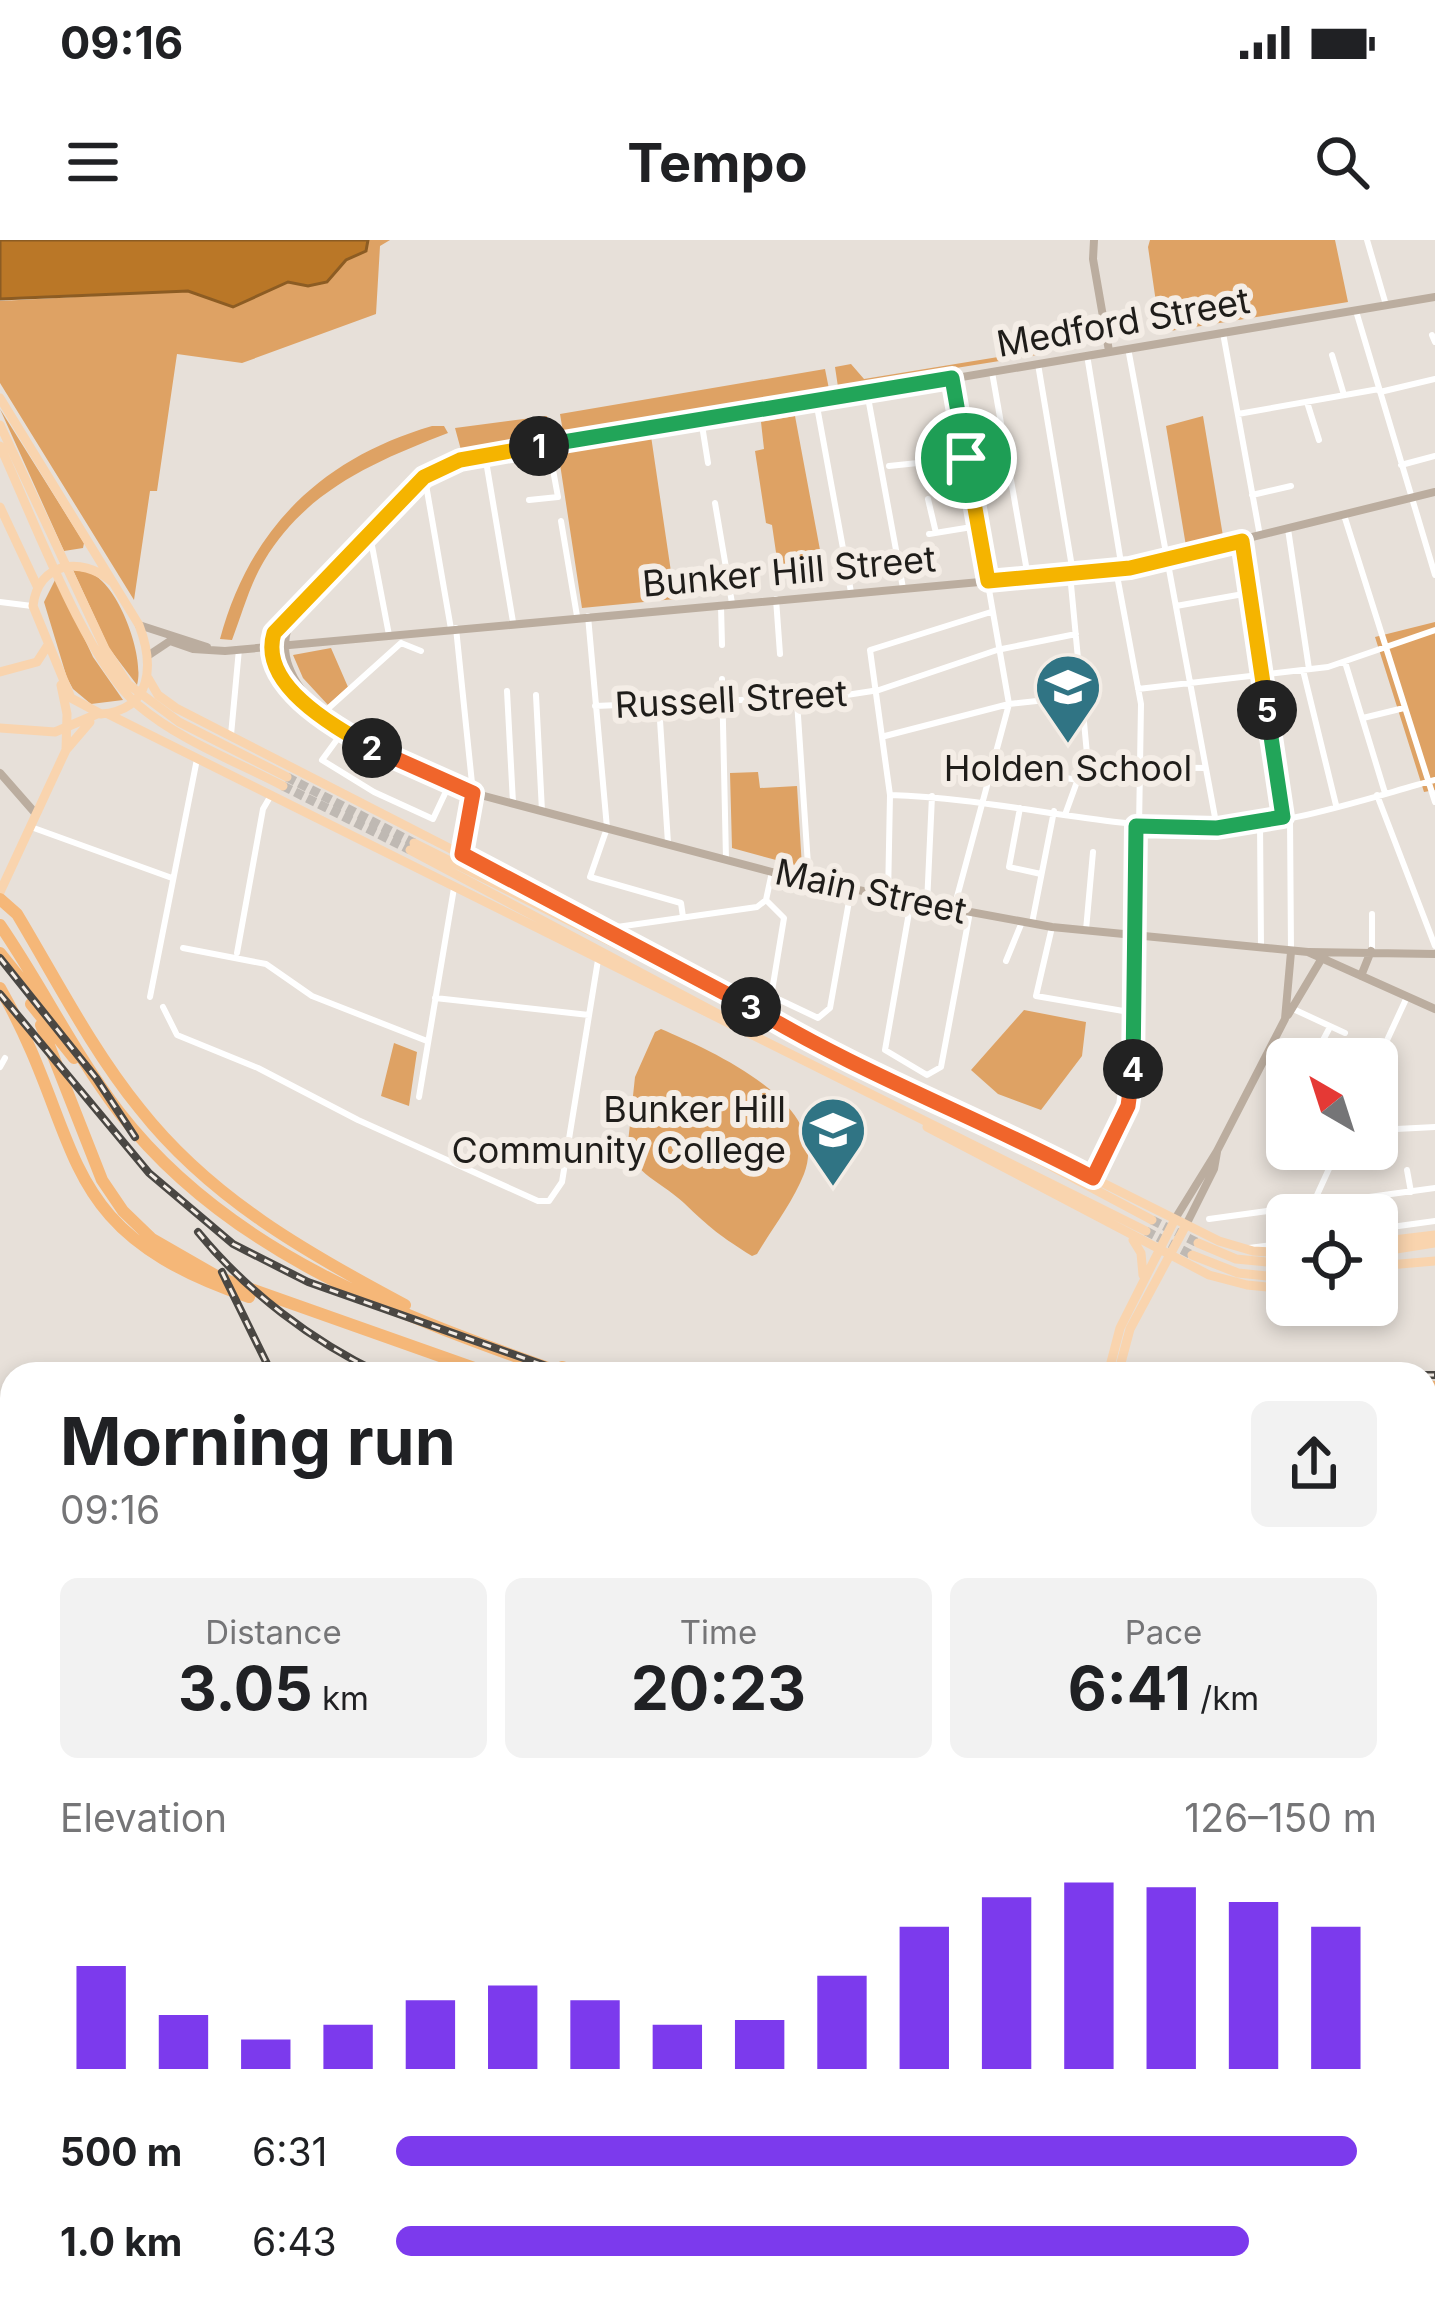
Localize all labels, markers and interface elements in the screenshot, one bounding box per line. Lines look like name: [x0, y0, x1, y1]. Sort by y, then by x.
text: 09:16: [60, 15, 183, 70]
icon: menu: [60, 129, 126, 195]
icon: search: [1309, 129, 1375, 195]
text: Tempo: [627, 130, 808, 195]
street label: Medford Street: [993, 278, 1253, 366]
pin: [915, 407, 1017, 509]
pin: 1: [509, 416, 569, 476]
icon: arrive: [933, 425, 999, 491]
text: 1: [532, 426, 546, 466]
street label: Bunker Hill Street: [640, 536, 938, 606]
school or university icon: Holden School: [1033, 652, 1103, 746]
street label: Russell Street: [614, 671, 849, 727]
pin: 5: [1237, 680, 1297, 740]
text: 5: [1256, 690, 1278, 730]
pin: 2: [342, 718, 402, 778]
text: 2: [362, 728, 382, 768]
place label: Holden School: [944, 746, 1192, 790]
street label: Main Street: [771, 849, 971, 933]
pin: 3: [721, 977, 781, 1037]
text: 3: [740, 987, 762, 1027]
north arrow: [1266, 1038, 1398, 1170]
map controls: [1266, 1038, 1398, 1326]
pin: 4: [1103, 1039, 1163, 1099]
text: 4: [1122, 1049, 1144, 1089]
place label: Bunker Hill Community College: [452, 1087, 786, 1172]
school or university icon: Bunker Hill Community College: [798, 1095, 868, 1189]
button: locate: [1266, 1194, 1398, 1326]
text: Morning run: [60, 1401, 456, 1481]
button: share: [1251, 1401, 1377, 1527]
text: 09:16: [60, 1486, 160, 1533]
text: Distance: [205, 1612, 342, 1652]
text: Time: [680, 1612, 757, 1652]
text: Pace: [1125, 1612, 1202, 1652]
text: 3.05: [178, 1652, 313, 1724]
text: 20:23: [631, 1652, 806, 1724]
text: 6:41: [1068, 1652, 1191, 1724]
text: km: [313, 1678, 369, 1718]
text: /km: [1191, 1678, 1259, 1718]
text: Elevation: [60, 1794, 227, 1841]
text: 126–150 m: [1184, 1794, 1377, 1841]
text: 500 m: [60, 2128, 182, 2175]
text: 6:31: [252, 2128, 327, 2175]
text: 1.0 km: [60, 2218, 182, 2265]
text: 6:43: [252, 2218, 337, 2265]

